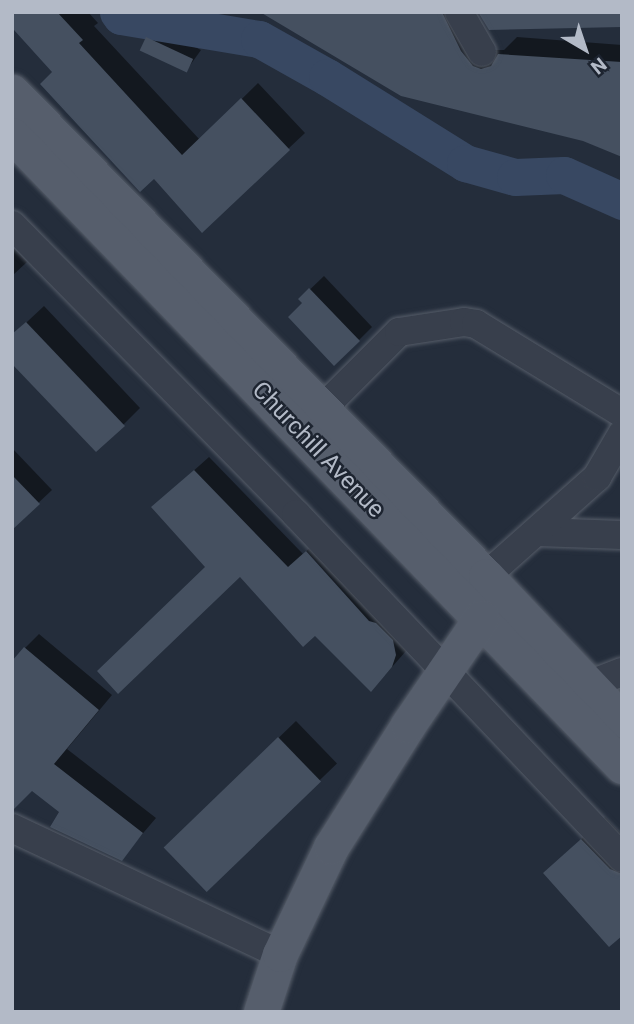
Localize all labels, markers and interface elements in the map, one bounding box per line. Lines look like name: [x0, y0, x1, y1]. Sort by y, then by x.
north arrow: [550, 14, 620, 84]
text: N: [586, 53, 611, 79]
street label: Churchill Avenue: [246, 376, 390, 524]

